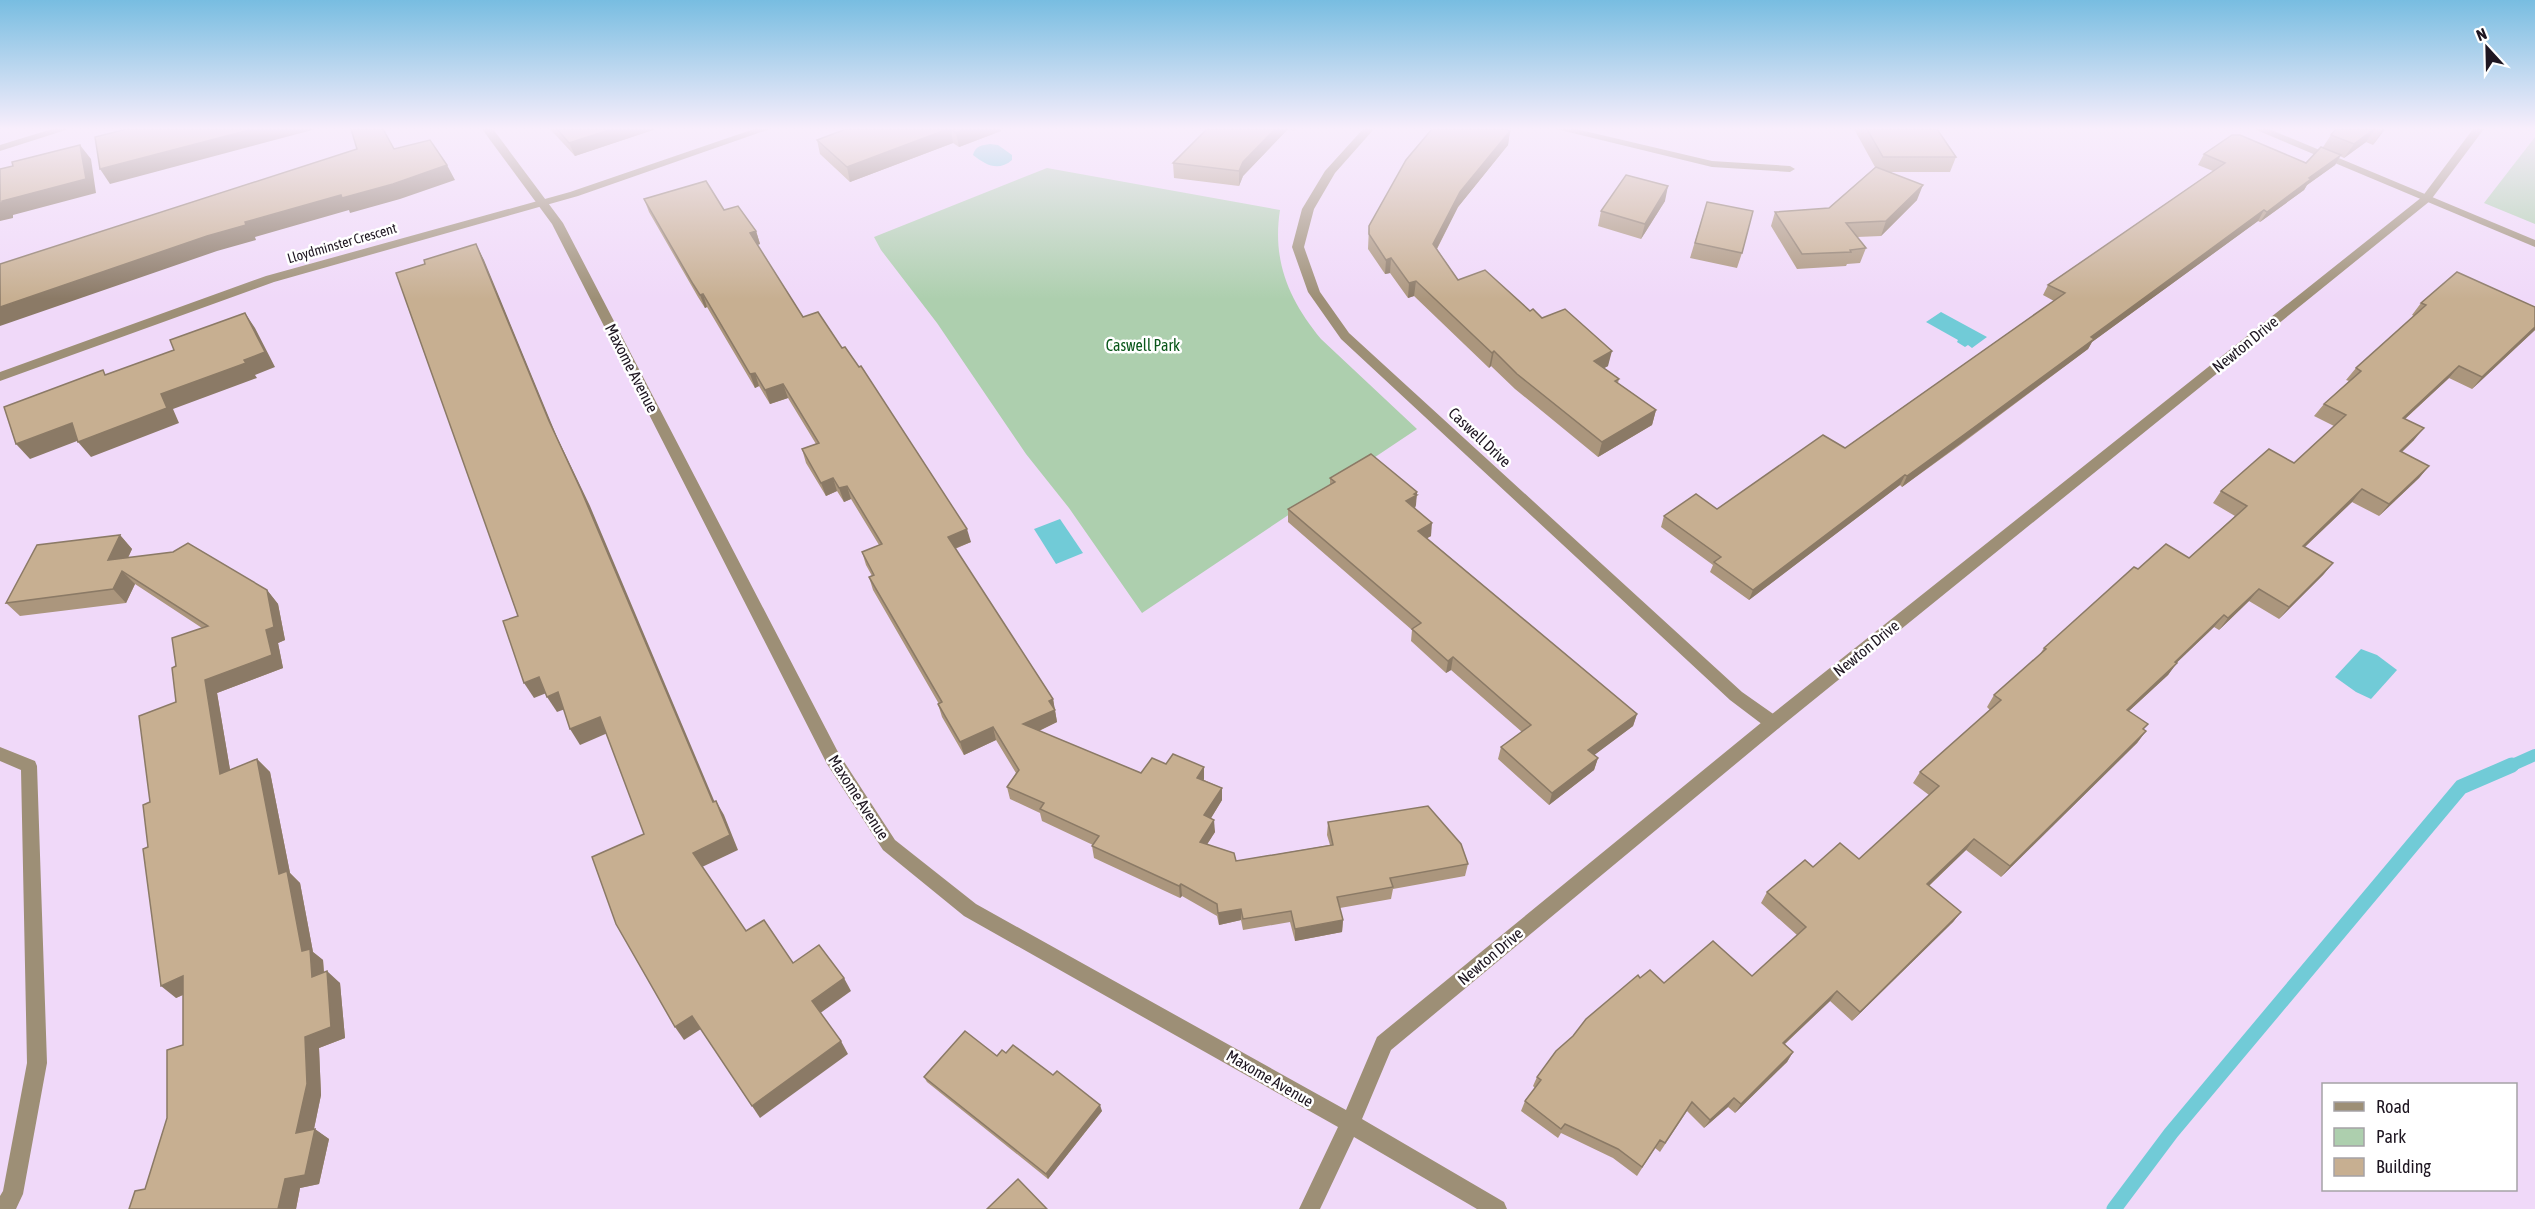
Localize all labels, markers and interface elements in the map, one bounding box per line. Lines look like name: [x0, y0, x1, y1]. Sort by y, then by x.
north arrow: [2457, 18, 2517, 78]
text: N: [2474, 24, 2489, 44]
street label: Lloydminster Crescent: [285, 220, 399, 266]
street label: Newton Drive: [2209, 312, 2281, 376]
street label: Maxome Avenue: [602, 321, 662, 415]
park label: Caswell Park: [1106, 336, 1180, 354]
street label: Caswell Drive: [1445, 404, 1515, 470]
street label: Newton Drive: [1830, 616, 1902, 680]
street label: Maxome Avenue: [825, 751, 893, 843]
street label: Newton Drive: [1454, 924, 1526, 988]
street label: Maxome Avenue: [1223, 1046, 1317, 1110]
legend: [2322, 1083, 2517, 1191]
text: Road: [2376, 1096, 2410, 1117]
text: Park: [2376, 1126, 2406, 1147]
text: Building: [2376, 1156, 2431, 1177]

